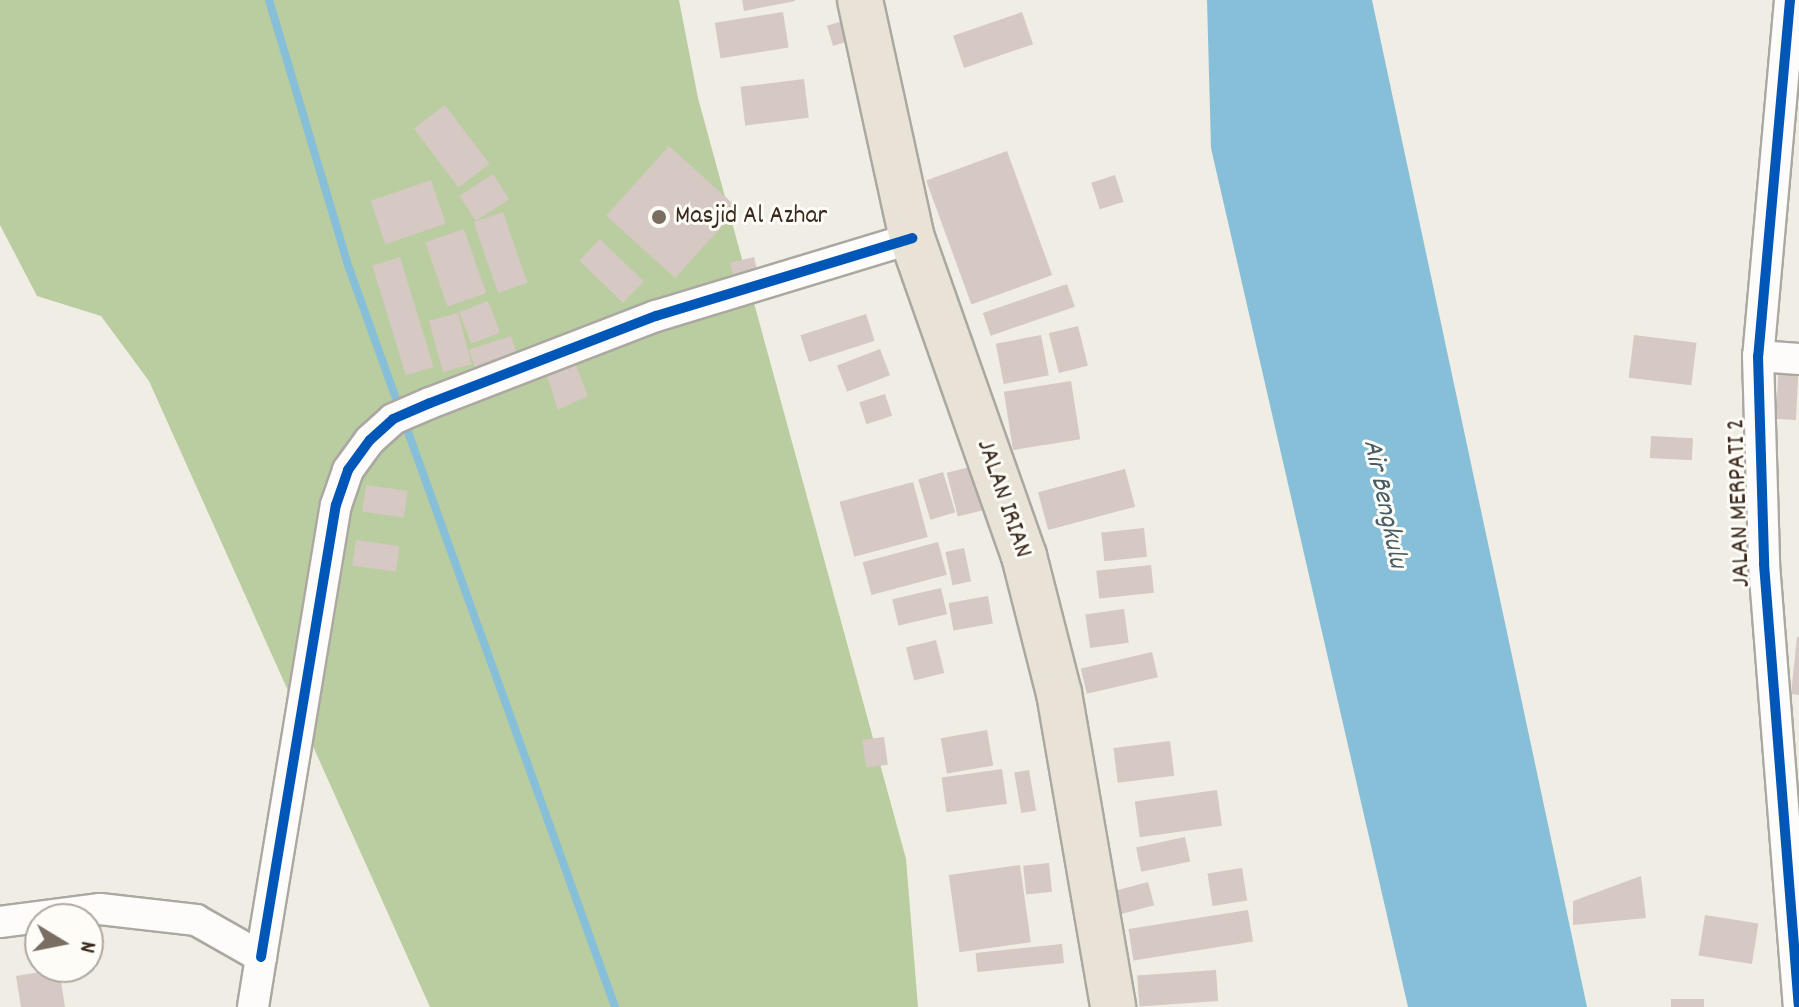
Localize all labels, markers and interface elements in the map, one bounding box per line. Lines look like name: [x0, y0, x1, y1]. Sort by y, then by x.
place label: Masjid Al Azhar: [675, 201, 827, 233]
marker: Masjid Al Azhar: [650, 208, 668, 226]
street label: JALAN MERPATI 2: [1721, 418, 1759, 588]
street label: JALAN IRIAN: [968, 436, 1038, 562]
water label: Air Bengkulu: [1353, 437, 1413, 571]
north arrow: [24, 903, 104, 983]
text: N: [70, 939, 102, 955]

